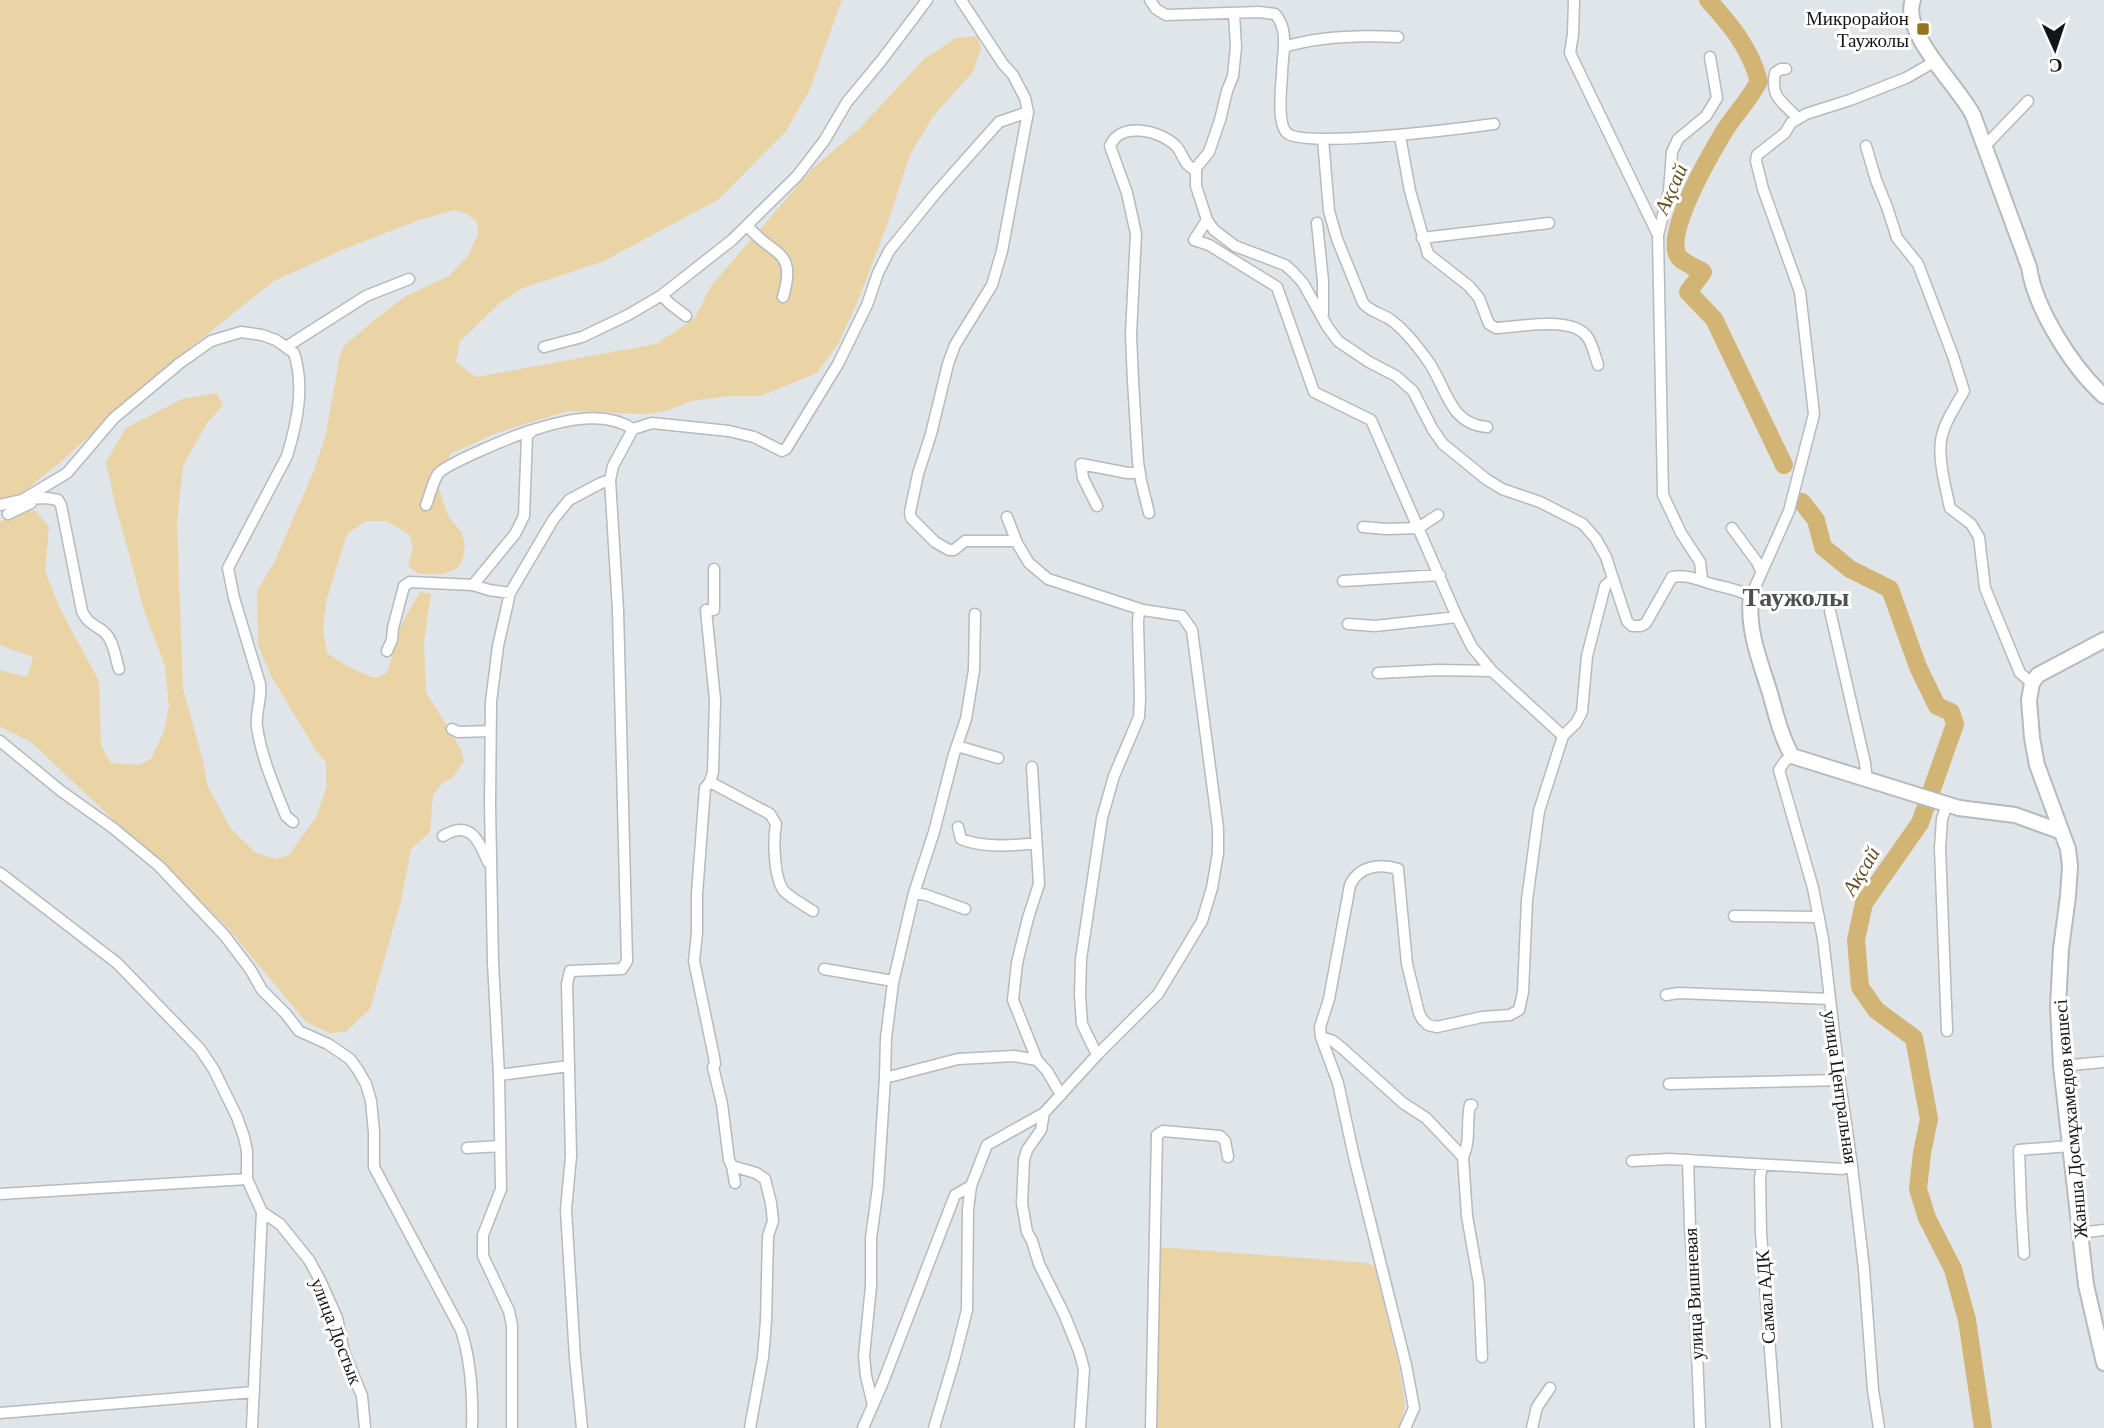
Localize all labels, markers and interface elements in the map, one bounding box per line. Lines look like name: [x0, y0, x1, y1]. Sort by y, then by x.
place label: Микрорайон Таужолы: [1806, 8, 1909, 51]
north arrow: [2020, 14, 2090, 84]
marker: Микрорайон Таужолы: [1915, 21, 1931, 37]
text: С: [2048, 55, 2063, 76]
water label: Ақсай: [1649, 160, 1693, 220]
district label: Таужолы: [1743, 583, 1849, 612]
water label: Ақсай: [1836, 842, 1885, 901]
street label: Жанша Досмұхамедов көшесі: [2050, 998, 2091, 1240]
street label: улица Центральная: [1819, 1009, 1862, 1165]
street label: улица Вишневая: [1680, 1227, 1707, 1361]
street label: Самал АДК: [1752, 1249, 1779, 1345]
street label: улица Достык: [307, 1275, 367, 1388]

